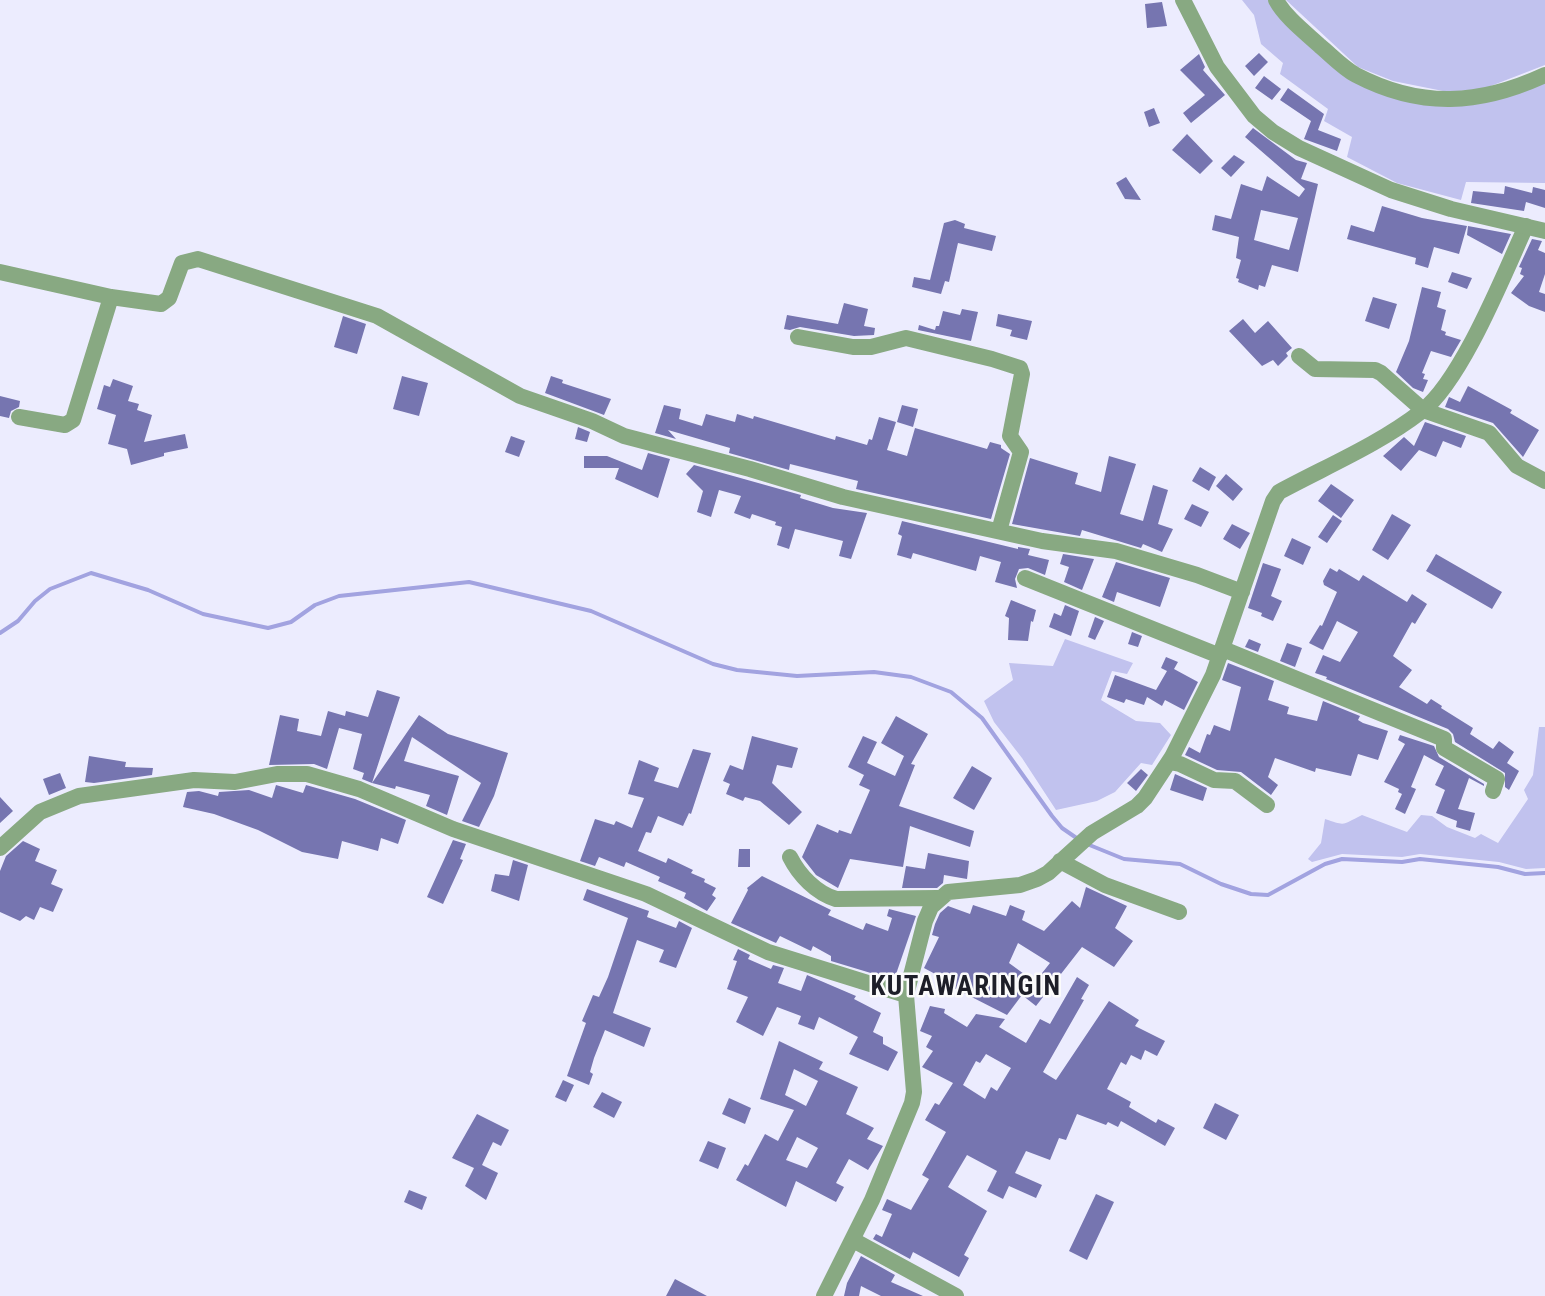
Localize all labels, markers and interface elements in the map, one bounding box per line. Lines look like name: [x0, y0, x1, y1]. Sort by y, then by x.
district label: KUTAWARINGIN: [870, 972, 1062, 1004]

